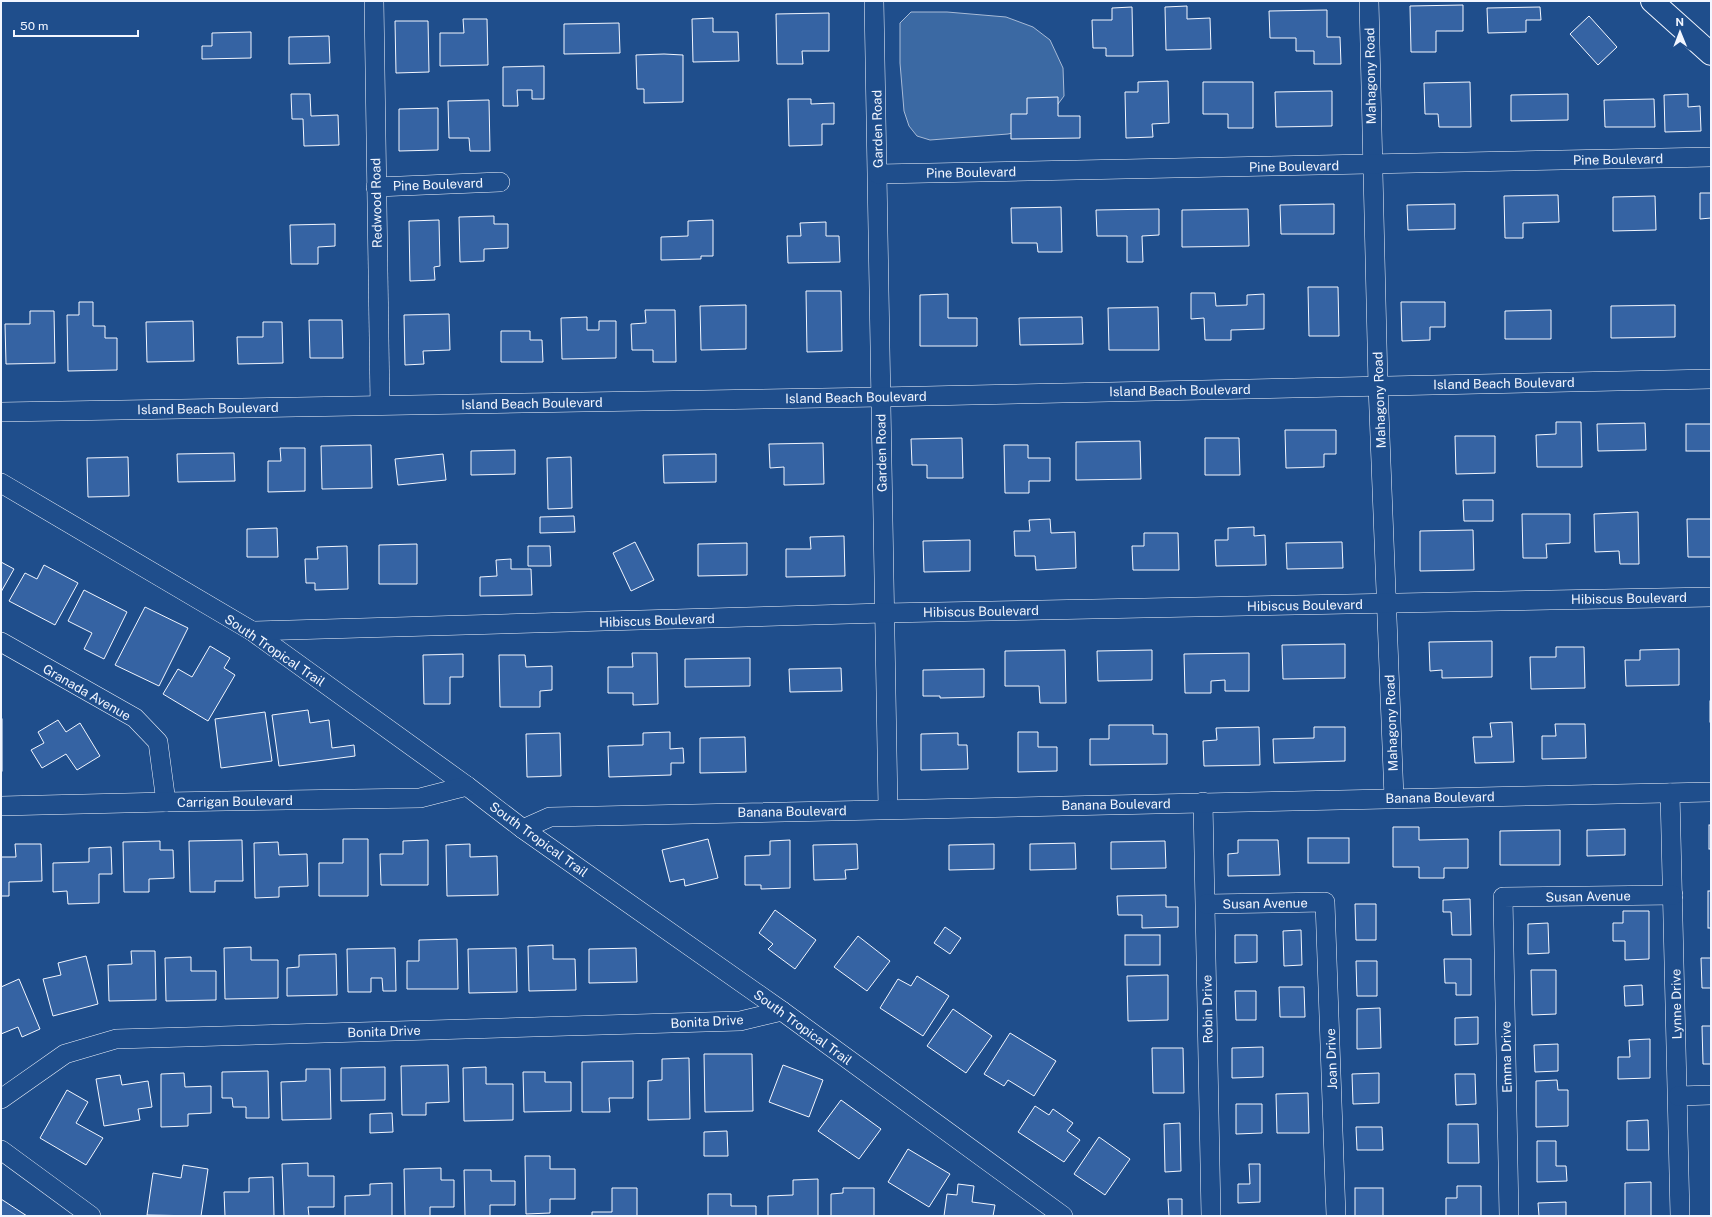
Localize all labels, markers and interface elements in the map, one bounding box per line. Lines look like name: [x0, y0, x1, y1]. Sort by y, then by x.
scale bar: [14, 12, 138, 38]
north arrow: [1660, 12, 1700, 52]
text: N: [1675, 16, 1684, 28]
text: 50 m: [20, 19, 48, 33]
street label: Mahagony Road: [1362, 28, 1379, 124]
street label: Garden Road: [869, 90, 886, 168]
street label: Pine Boulevard: [1573, 151, 1663, 168]
street label: Redwood Road: [368, 158, 385, 248]
street label: Pine Boulevard: [1249, 158, 1339, 175]
street label: Pine Boulevard: [926, 164, 1016, 181]
street label: Pine Boulevard: [393, 175, 483, 194]
street label: Mahagony Road: [1370, 351, 1389, 449]
street label: Island Beach Boulevard: [1433, 375, 1575, 392]
street label: Island Beach Boulevard: [1109, 382, 1251, 399]
street label: Island Beach Boulevard: [785, 389, 927, 406]
street label: Island Beach Boulevard: [461, 395, 603, 412]
street label: Island Beach Boulevard: [137, 400, 279, 417]
street label: Garden Road: [873, 414, 890, 492]
street label: Hibiscus Boulevard: [1571, 590, 1687, 607]
street label: Hibiscus Boulevard: [1247, 597, 1363, 614]
street label: Hibiscus Boulevard: [923, 603, 1039, 620]
street label: South Tropical Trail: [222, 611, 328, 690]
street label: Hibiscus Boulevard: [599, 611, 715, 630]
street label: Granada Avenue: [40, 661, 133, 724]
street label: Mahagony Road: [1382, 674, 1401, 772]
street label: Banana Boulevard: [1385, 789, 1495, 806]
street label: Carrigan Boulevard: [177, 793, 293, 810]
street label: Banana Boulevard: [1061, 796, 1171, 813]
street label: South Tropical Trail: [487, 799, 591, 880]
street label: Banana Boulevard: [737, 803, 847, 820]
street label: Susan Avenue: [1545, 888, 1631, 905]
street label: Susan Avenue: [1222, 895, 1308, 912]
street label: Lynne Drive: [1668, 969, 1685, 1039]
street label: Robin Drive: [1199, 974, 1216, 1043]
street label: South Tropical Trail: [751, 987, 855, 1068]
street label: Bonita Drive: [670, 1012, 744, 1031]
street label: Emma Drive: [1498, 1021, 1515, 1093]
street label: Bonita Drive: [347, 1023, 421, 1040]
street label: Joan Drive: [1323, 1028, 1340, 1090]

